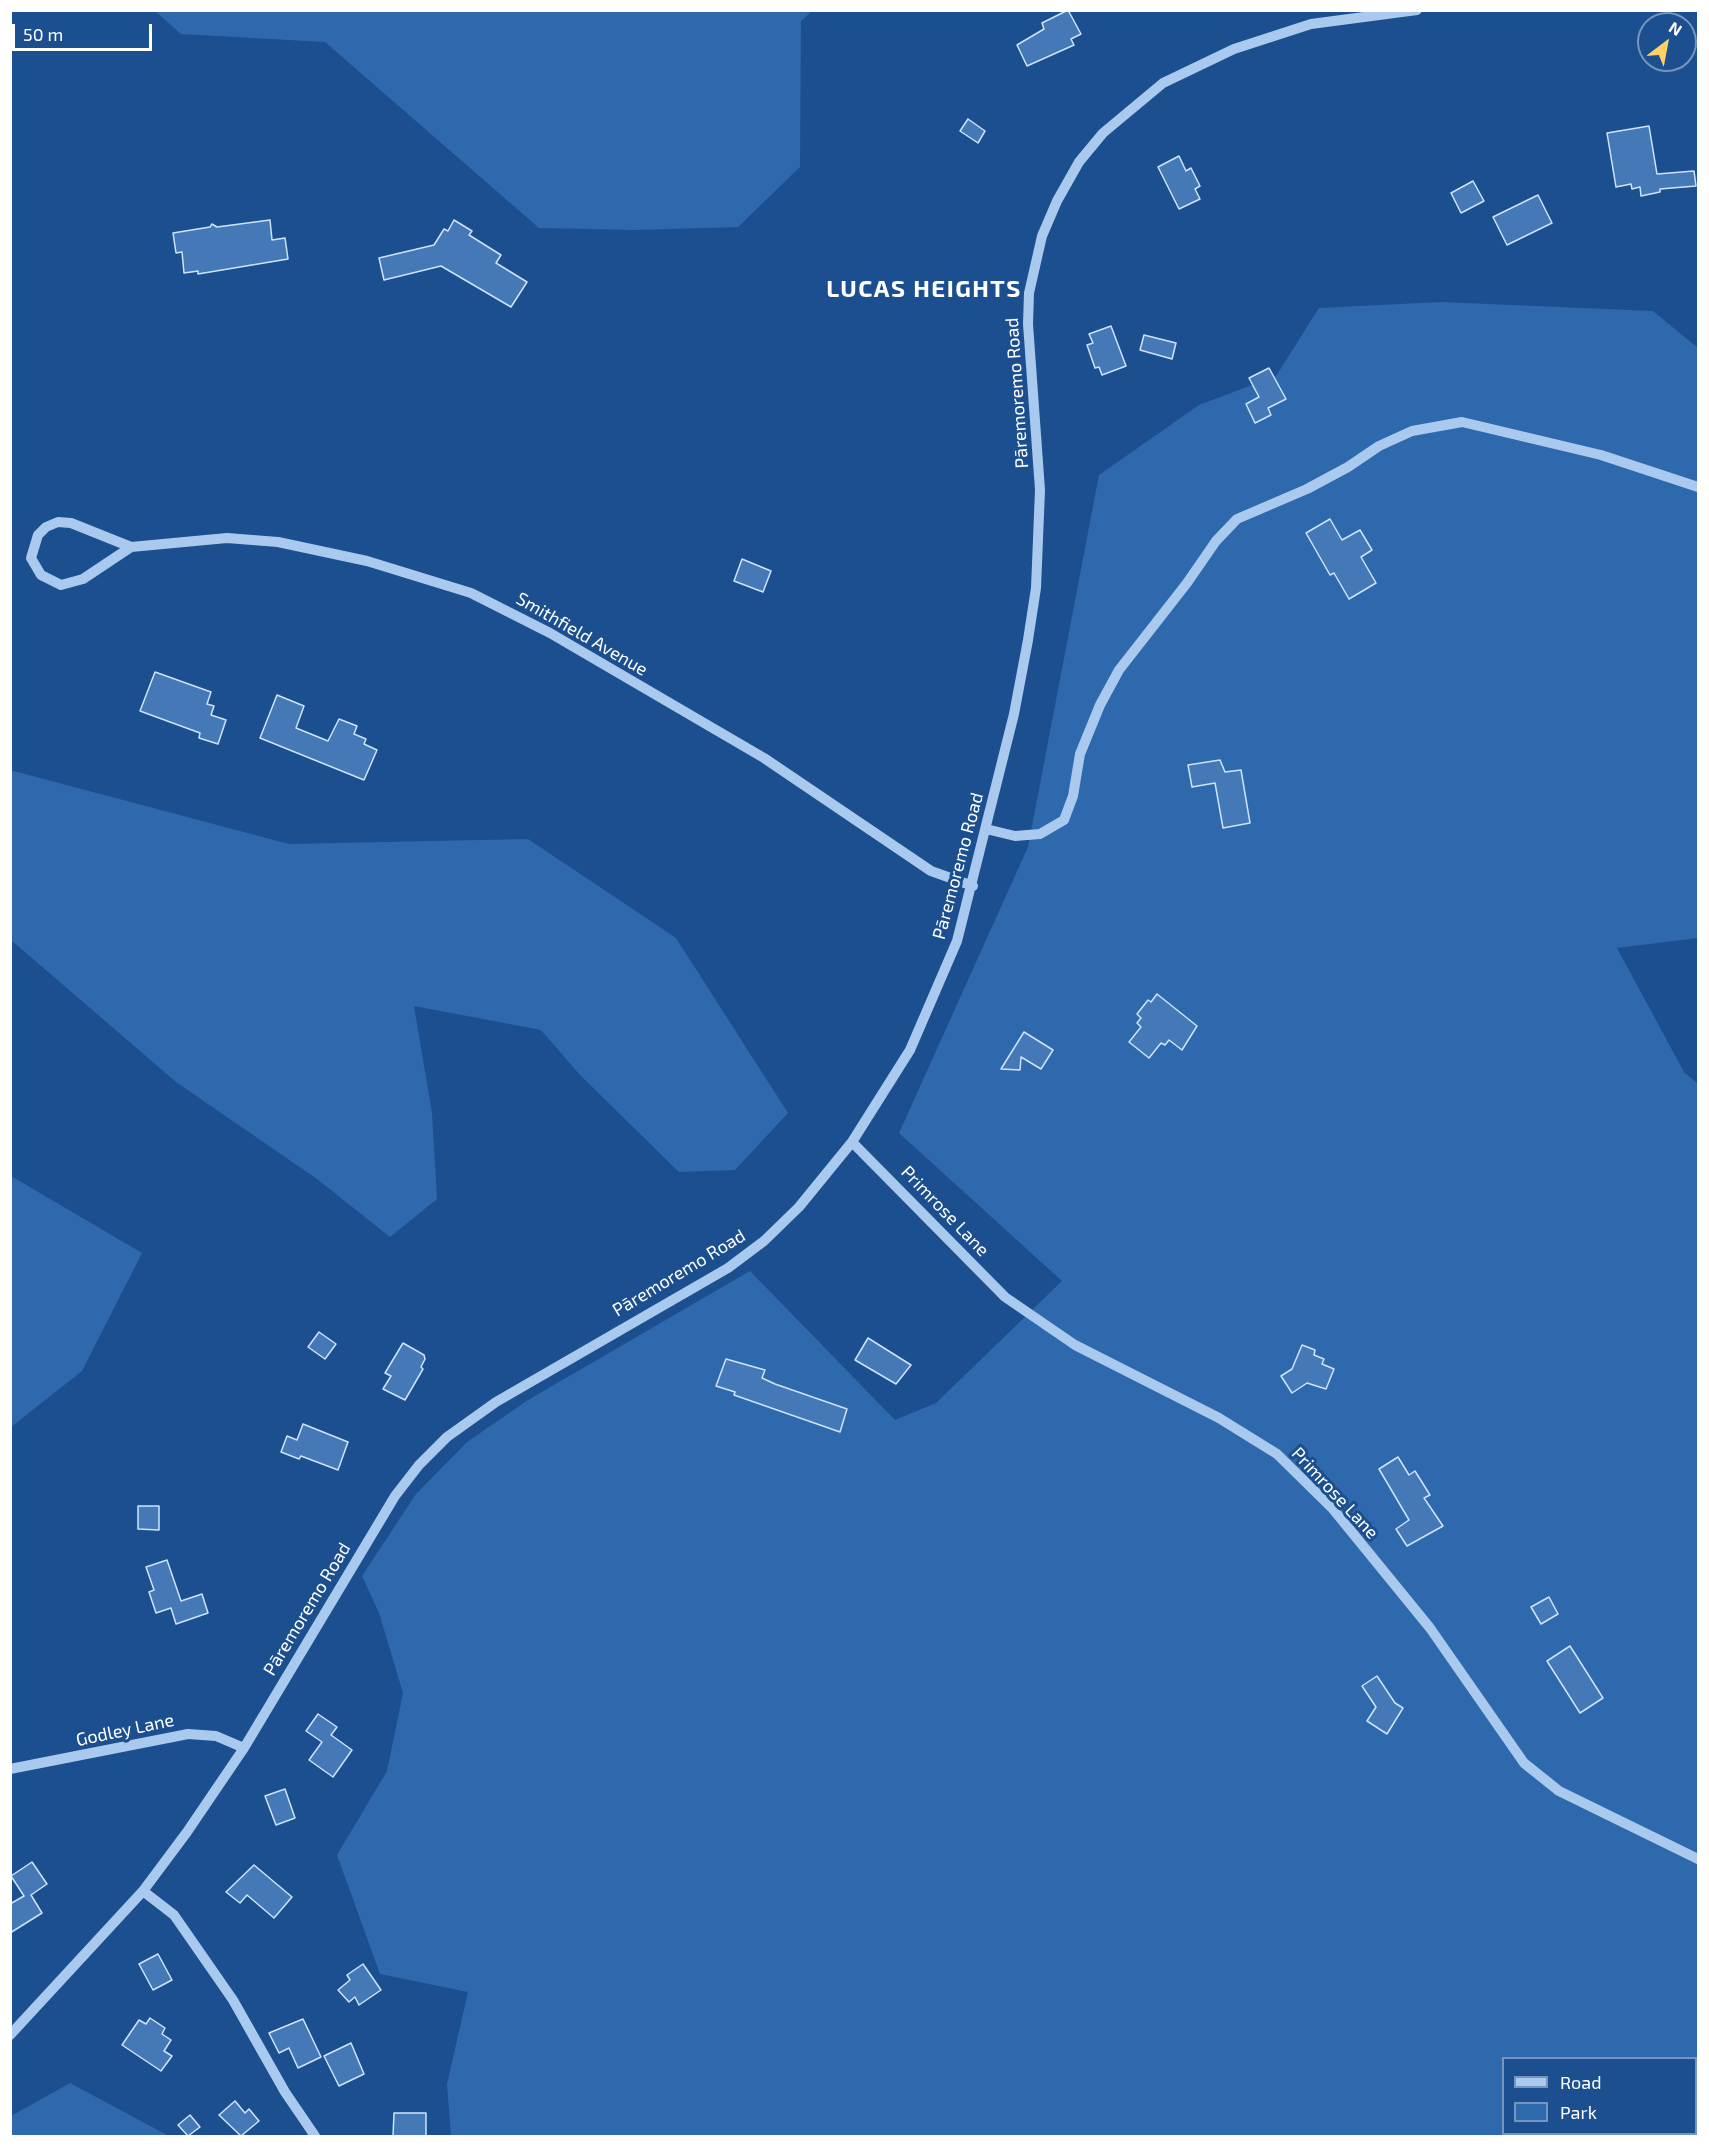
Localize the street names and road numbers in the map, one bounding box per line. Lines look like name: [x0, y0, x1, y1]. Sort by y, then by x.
street label: Pāremoremo Road: [1001, 317, 1033, 469]
street label: Smithfield Avenue: [512, 588, 652, 680]
street label: Pāremoremo Road: [928, 790, 988, 942]
street label: Primrose Lane: [896, 1161, 994, 1261]
street label: Pāremoremo Road: [609, 1225, 749, 1321]
street label: Primrose Lane: [1287, 1443, 1383, 1543]
street label: Pāremoremo Road: [259, 1539, 355, 1679]
street label: Godley Lane: [74, 1709, 176, 1751]

